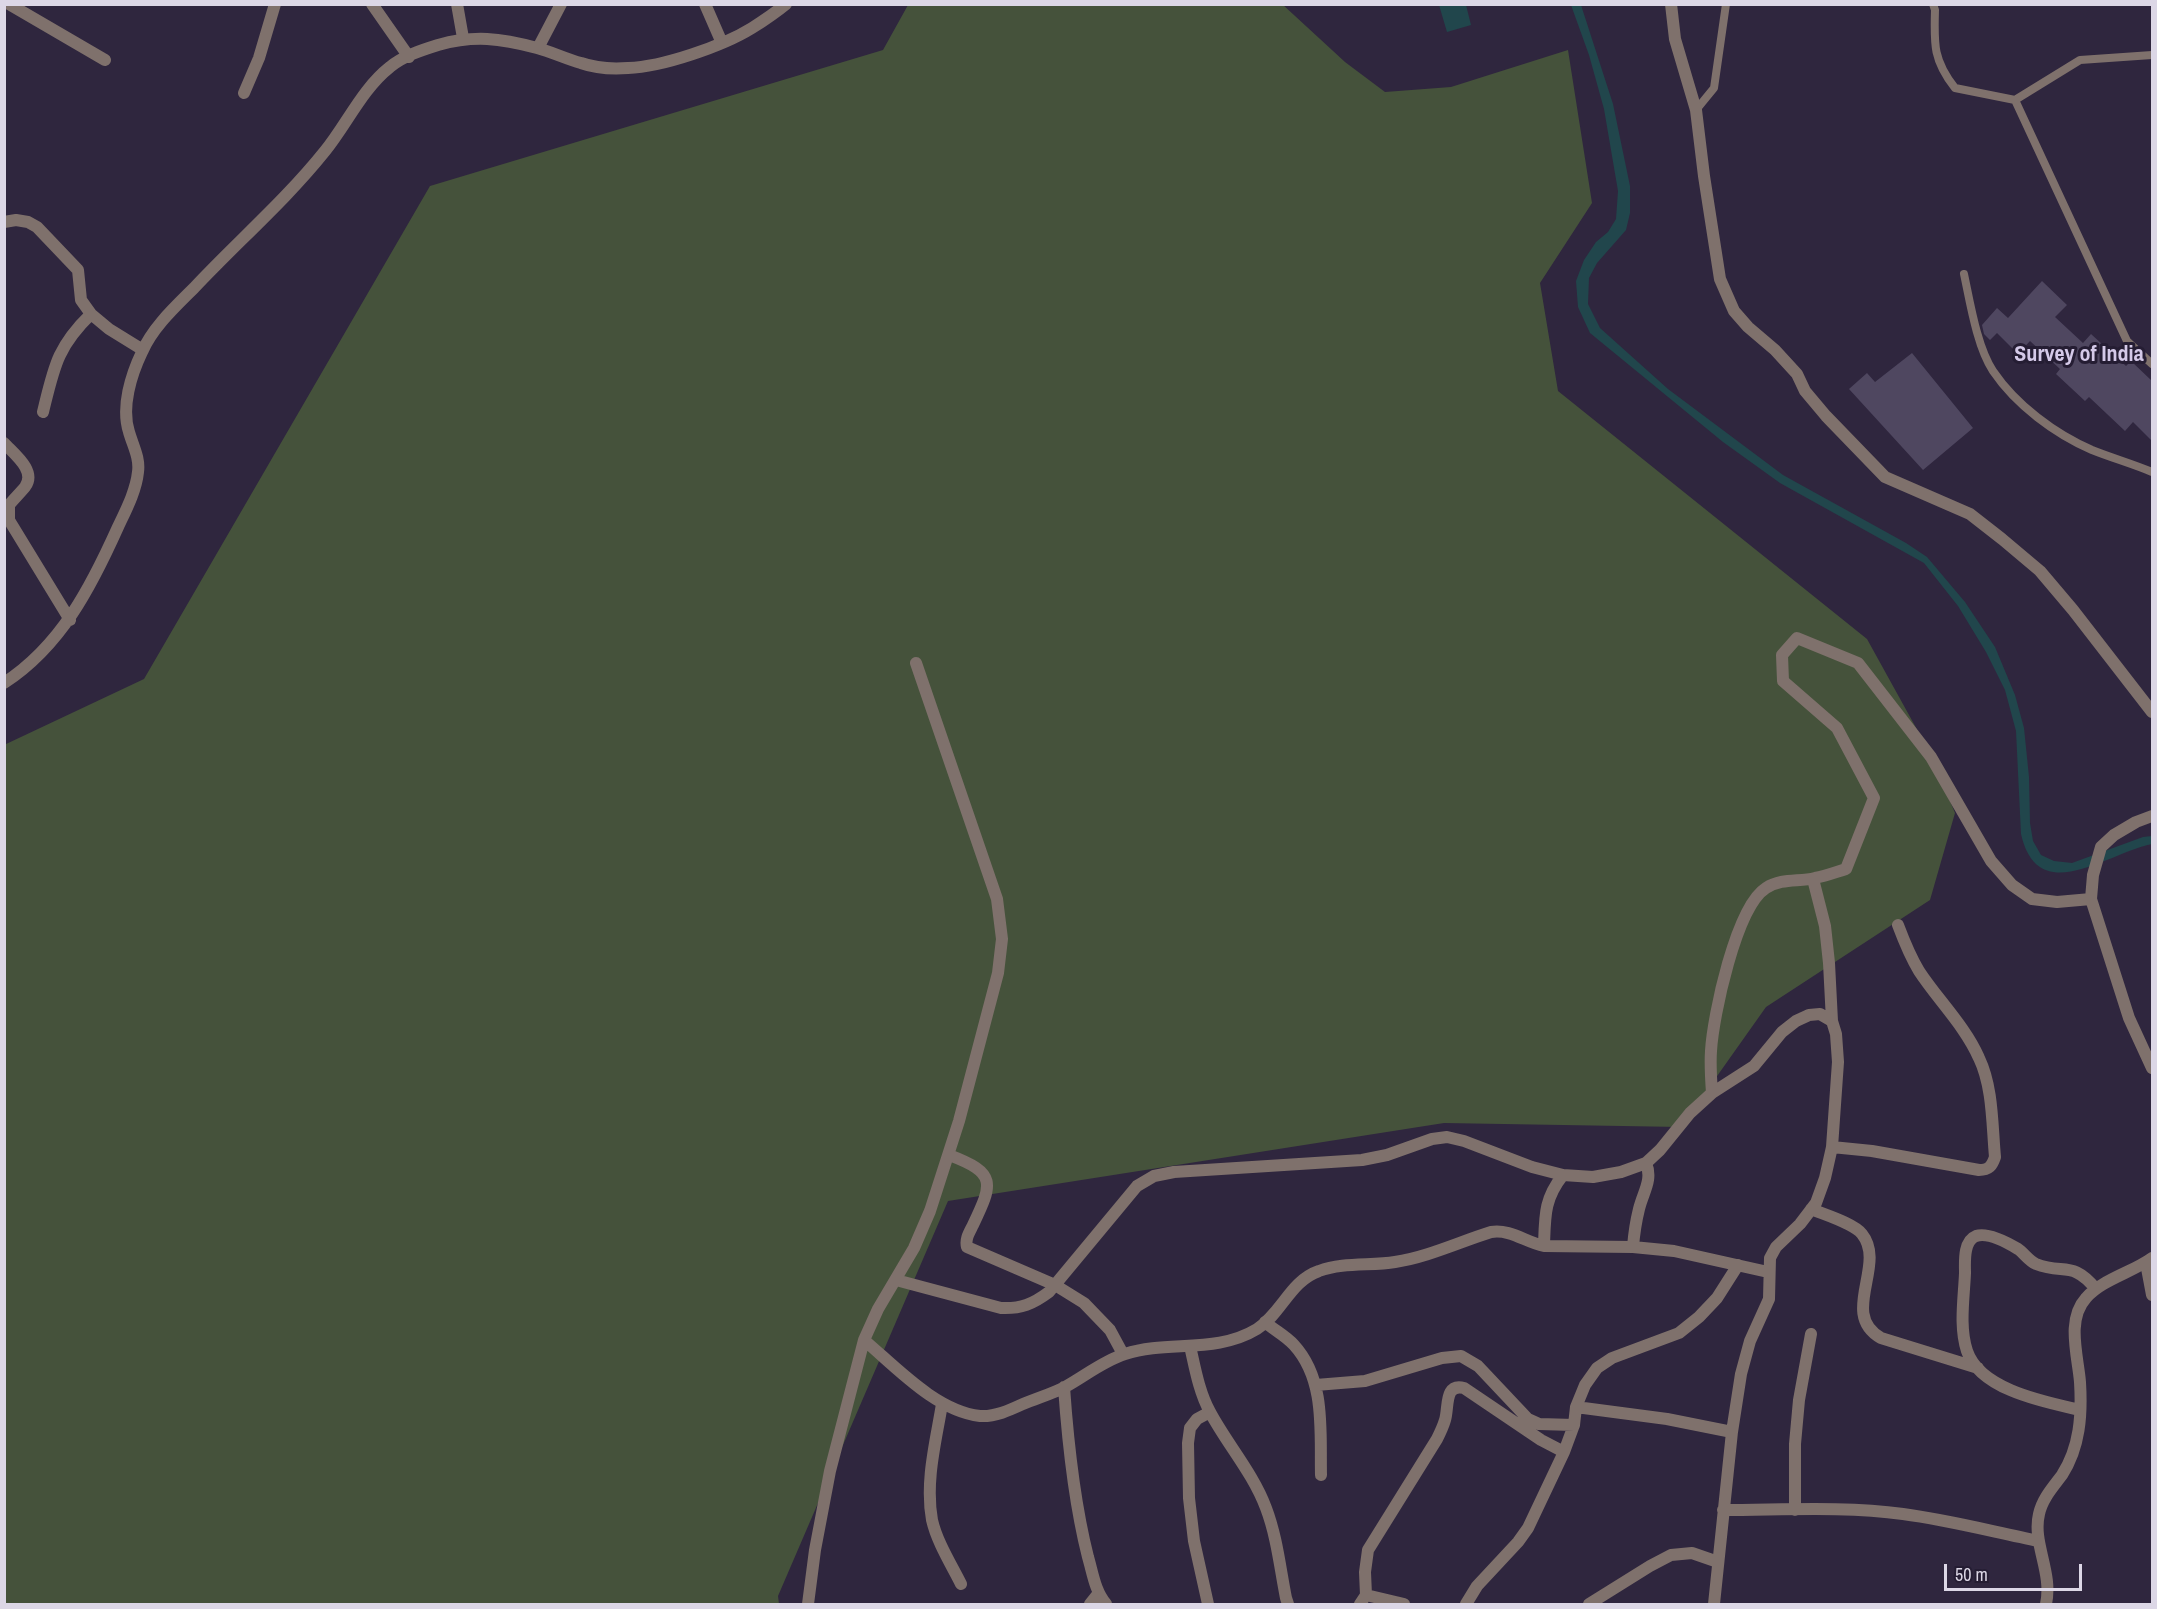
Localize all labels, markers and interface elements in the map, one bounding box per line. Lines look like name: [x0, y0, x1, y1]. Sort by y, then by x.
district label: Survey of India: [2014, 342, 2144, 368]
scale bar: [1947, 1552, 2085, 1590]
text: 50 m: [1955, 1562, 1988, 1587]

